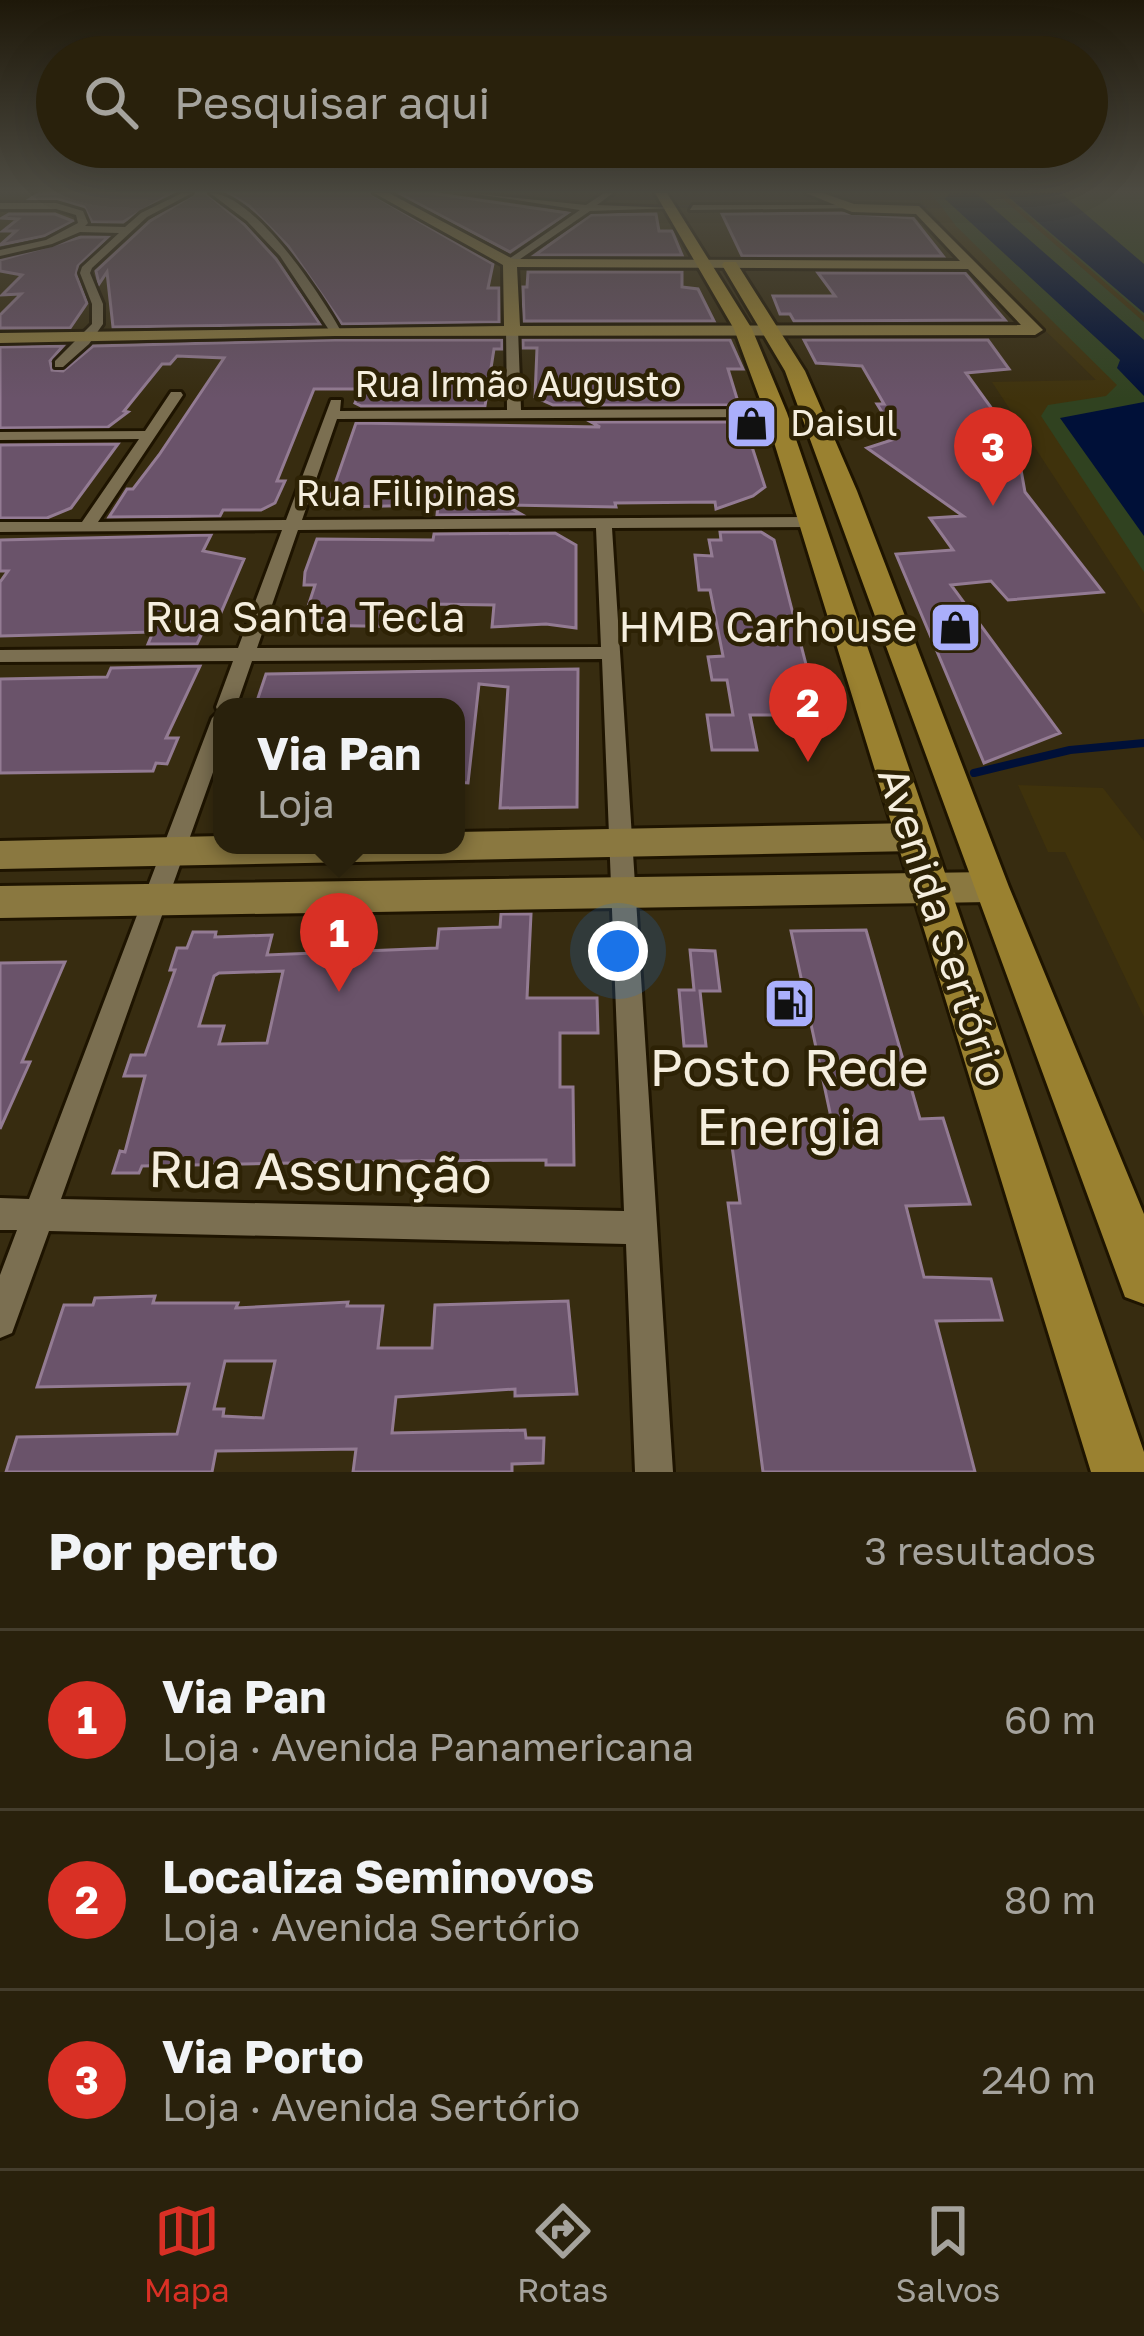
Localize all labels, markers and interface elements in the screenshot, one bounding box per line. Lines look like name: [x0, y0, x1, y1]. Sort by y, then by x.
search box: [36, 36, 1108, 168]
icon: search: [78, 69, 144, 135]
text: Pesquisar aqui: [174, 75, 490, 129]
street label: Rua Irmão Augusto: [354, 362, 682, 405]
shop icon: Daisul: [723, 395, 779, 451]
place label: Daisul: [790, 401, 898, 444]
pin: 3: [954, 407, 1032, 506]
street label: Rua Filipinas: [296, 471, 516, 514]
street label: Rua Santa Tecla: [144, 591, 466, 641]
shop icon: HMB Carhouse: [928, 599, 984, 655]
place label: HMB Carhouse: [619, 601, 917, 651]
pin: 2: [769, 663, 847, 762]
popup: [213, 698, 465, 854]
text: Via Pan: [257, 726, 421, 780]
street label: Avenida Sertório: [869, 761, 1019, 1093]
text: Loja: [257, 780, 335, 827]
pin: 1: [300, 893, 378, 992]
your location: [588, 921, 648, 981]
fuel station icon: Posto Rede Energia: [761, 975, 817, 1031]
place label: Posto Rede Energia: [650, 1036, 928, 1156]
street label: Rua Assunção: [148, 1137, 492, 1204]
text: Por perto: [48, 1520, 278, 1581]
text: 3 resultados: [864, 1527, 1096, 1574]
text: Via Pan: [162, 1669, 326, 1723]
text: 1: [77, 1696, 97, 1743]
text: 60 m: [1004, 1696, 1096, 1743]
text: Loja · Avenida Panamericana: [162, 1723, 694, 1770]
text: Localiza Seminovos: [162, 1849, 594, 1903]
text: 2: [75, 1876, 99, 1923]
text: 80 m: [1004, 1876, 1096, 1923]
text: Loja · Avenida Sertório: [162, 1903, 580, 1950]
text: Via Porto: [162, 2029, 364, 2083]
text: 3: [75, 2056, 99, 2103]
text: 240 m: [981, 2056, 1096, 2103]
text: Loja · Avenida Sertório: [162, 2083, 580, 2130]
tab: Mapa: [144, 2198, 230, 2309]
tab: Rotas: [517, 2198, 608, 2309]
tab: Salvos: [896, 2198, 1000, 2309]

